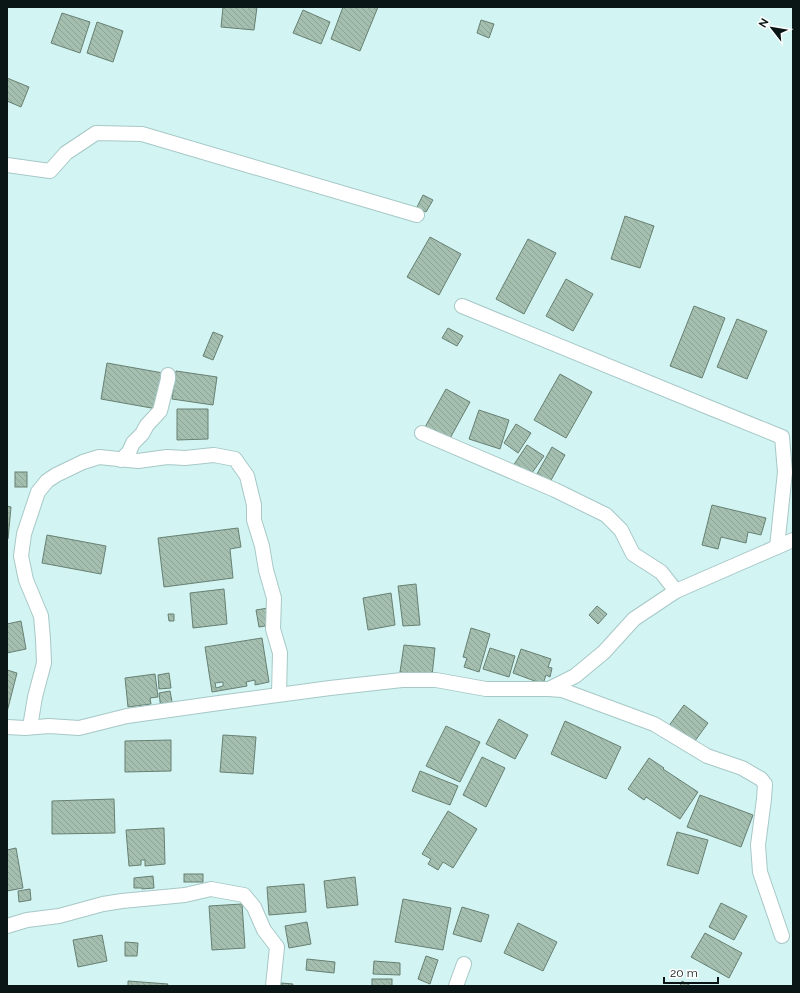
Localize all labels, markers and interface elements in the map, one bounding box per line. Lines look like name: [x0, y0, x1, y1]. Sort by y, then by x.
north arrow: [752, 8, 792, 48]
text: N: [756, 16, 772, 30]
scale bar: [664, 959, 718, 985]
text: 20 m: [670, 966, 698, 980]

